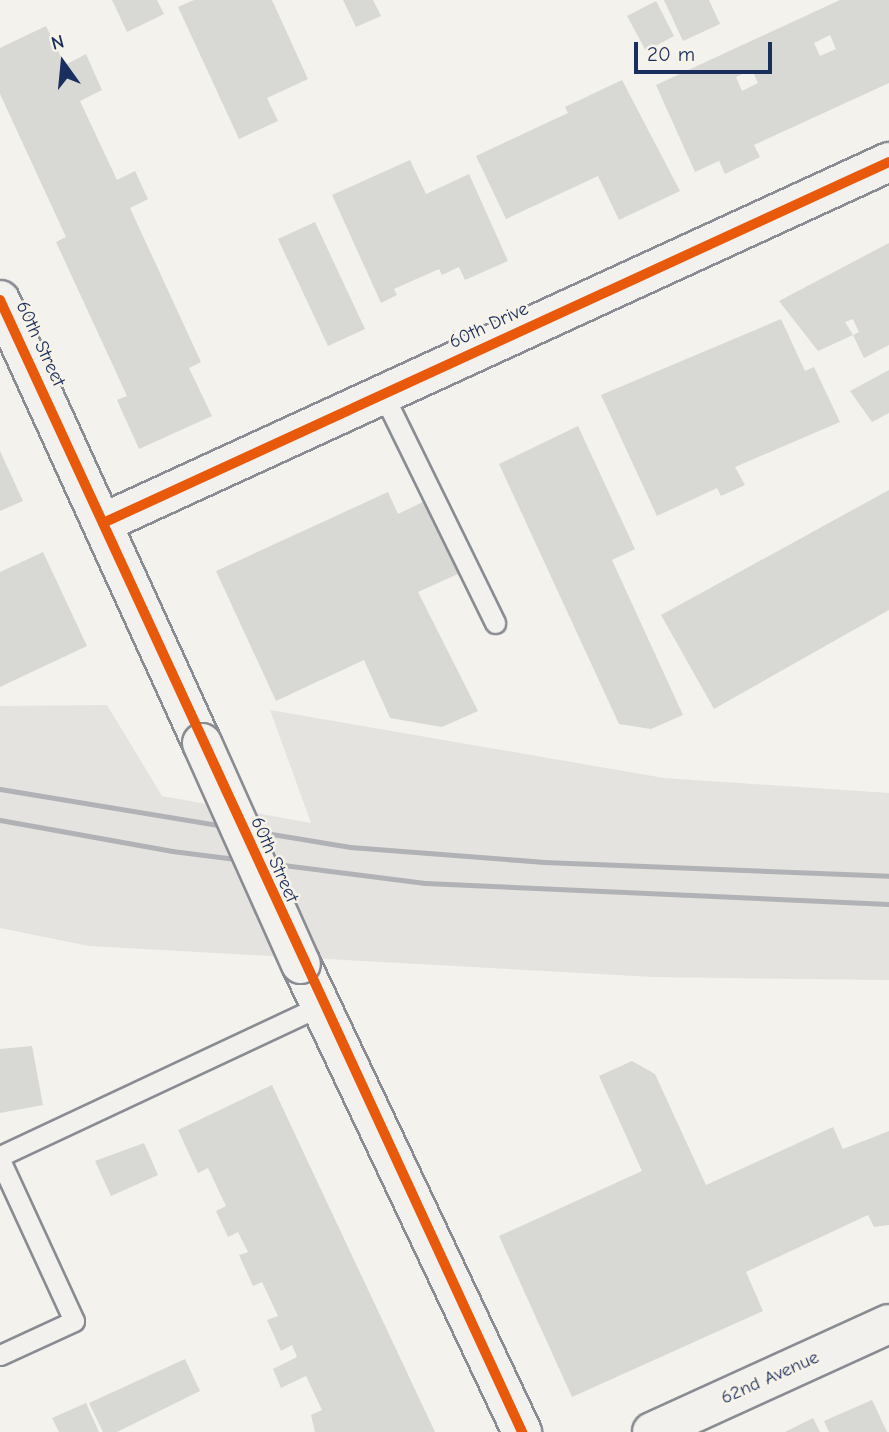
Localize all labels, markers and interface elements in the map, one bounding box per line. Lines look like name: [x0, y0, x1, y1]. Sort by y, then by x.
north arrow: [28, 28, 98, 98]
scale bar: [637, 28, 775, 72]
text: N: [49, 30, 66, 55]
text: 20 m: [647, 42, 695, 66]
street label: 60th Street: [10, 298, 70, 390]
street label: 60th Drive: [446, 298, 532, 354]
street label: 60th Street: [245, 814, 303, 906]
street label: 62nd Avenue: [717, 1346, 823, 1410]

